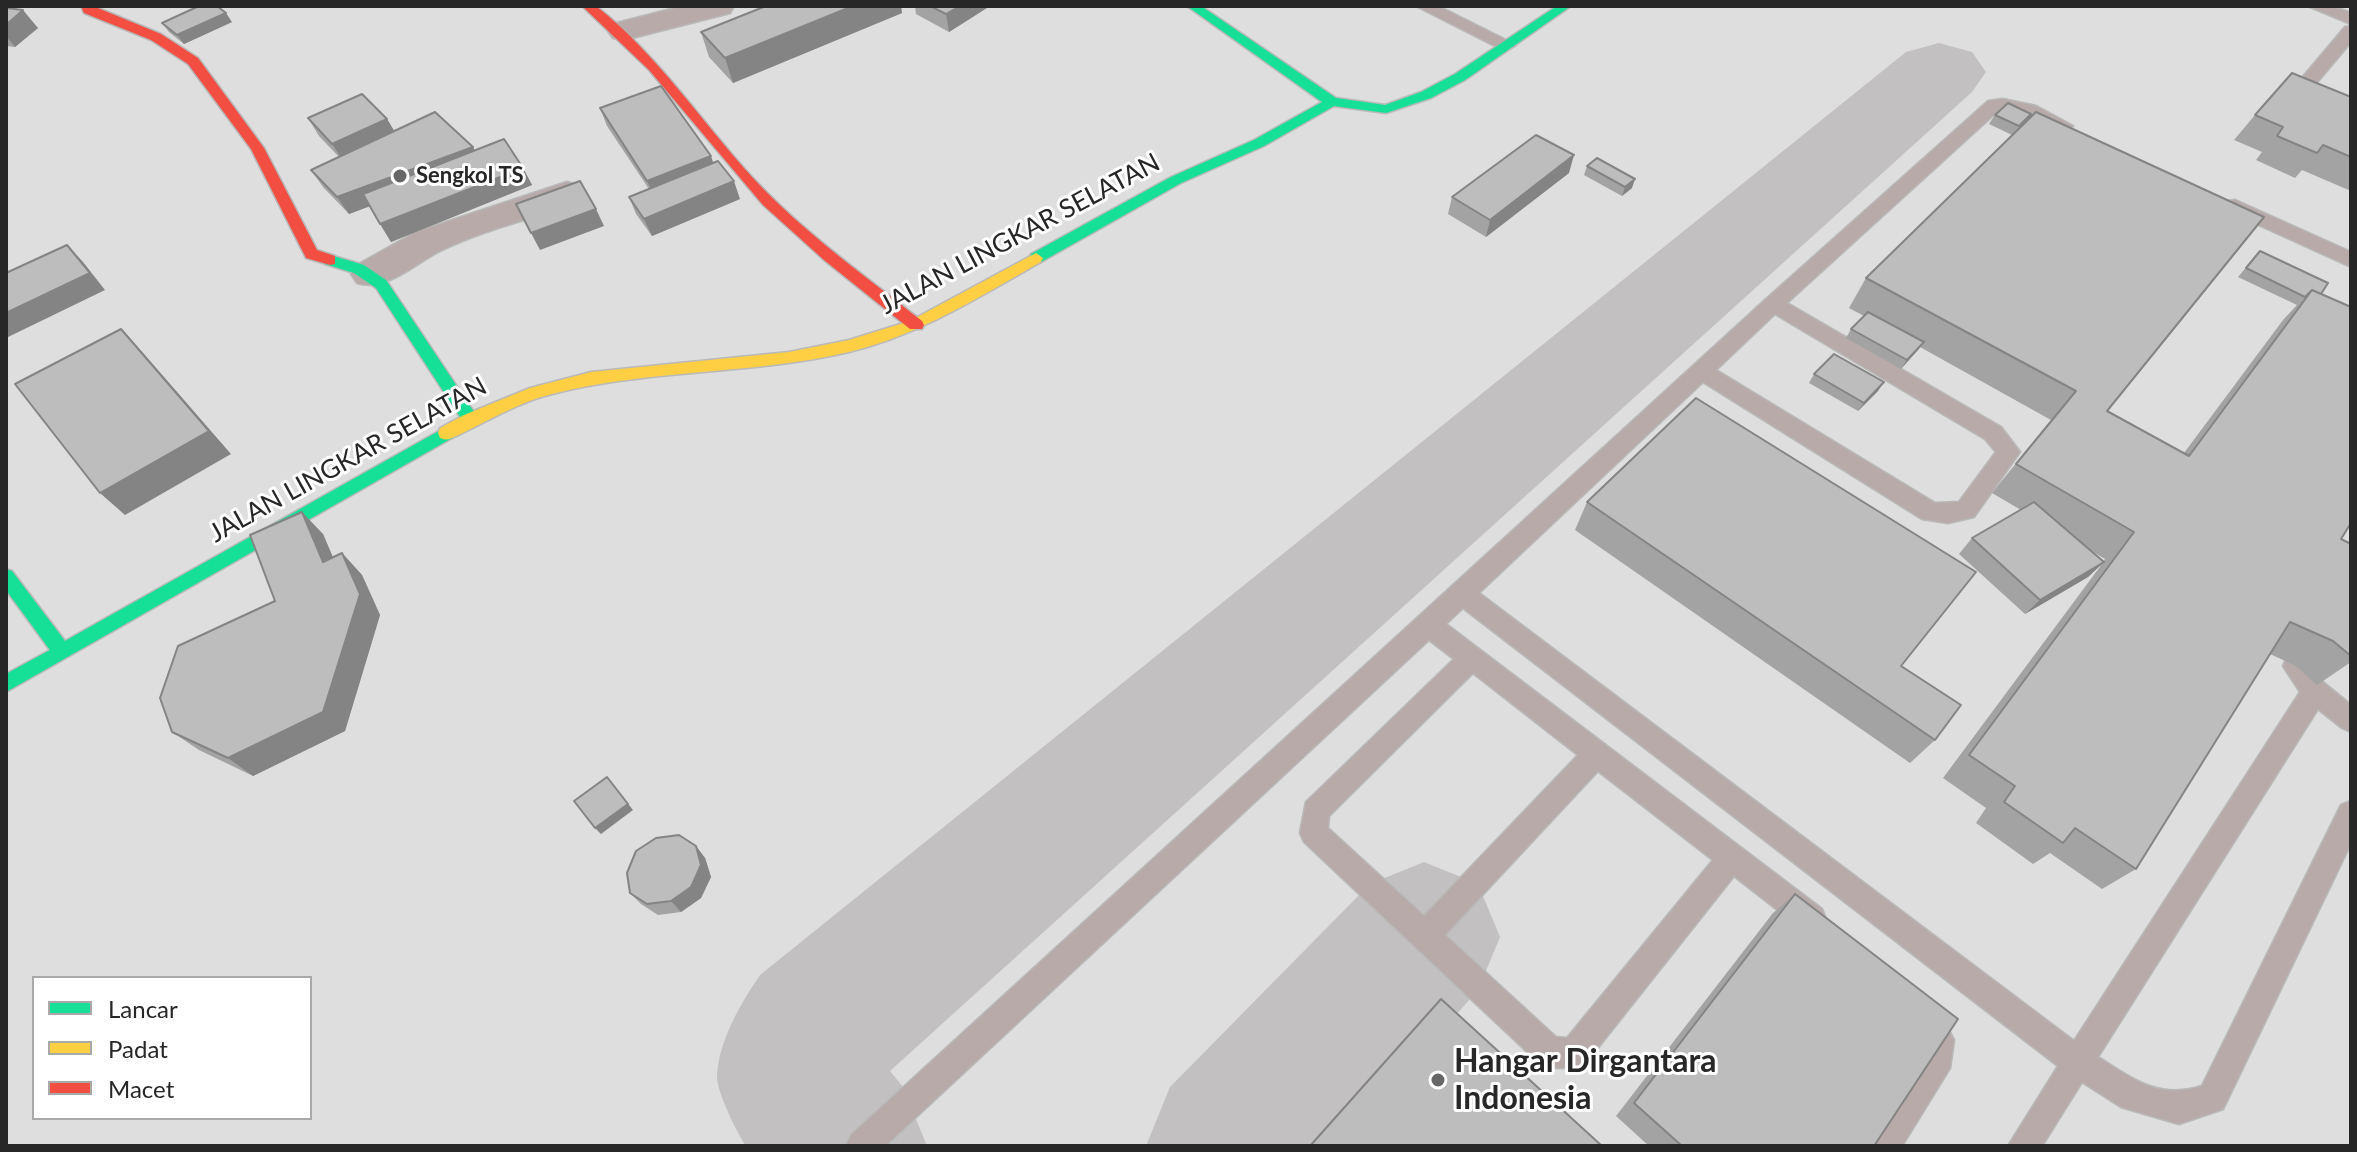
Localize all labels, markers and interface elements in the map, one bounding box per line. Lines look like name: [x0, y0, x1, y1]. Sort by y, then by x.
street label: JALAN LINGKAR SELATAN: [875, 147, 1165, 321]
place label: Sengkol TS: [416, 163, 524, 189]
marker: Sengkol TS: [391, 167, 409, 185]
street label: JALAN LINGKAR SELATAN: [204, 371, 492, 549]
legend: [32, 976, 312, 1120]
text: Lancar: [108, 994, 178, 1023]
text: Padat: [108, 1034, 168, 1063]
place label: Hangar Dirgantara Indonesia: [1454, 1043, 1716, 1118]
marker: Hangar Dirgantara Indonesia: [1429, 1071, 1447, 1089]
text: Macet: [108, 1074, 174, 1103]

